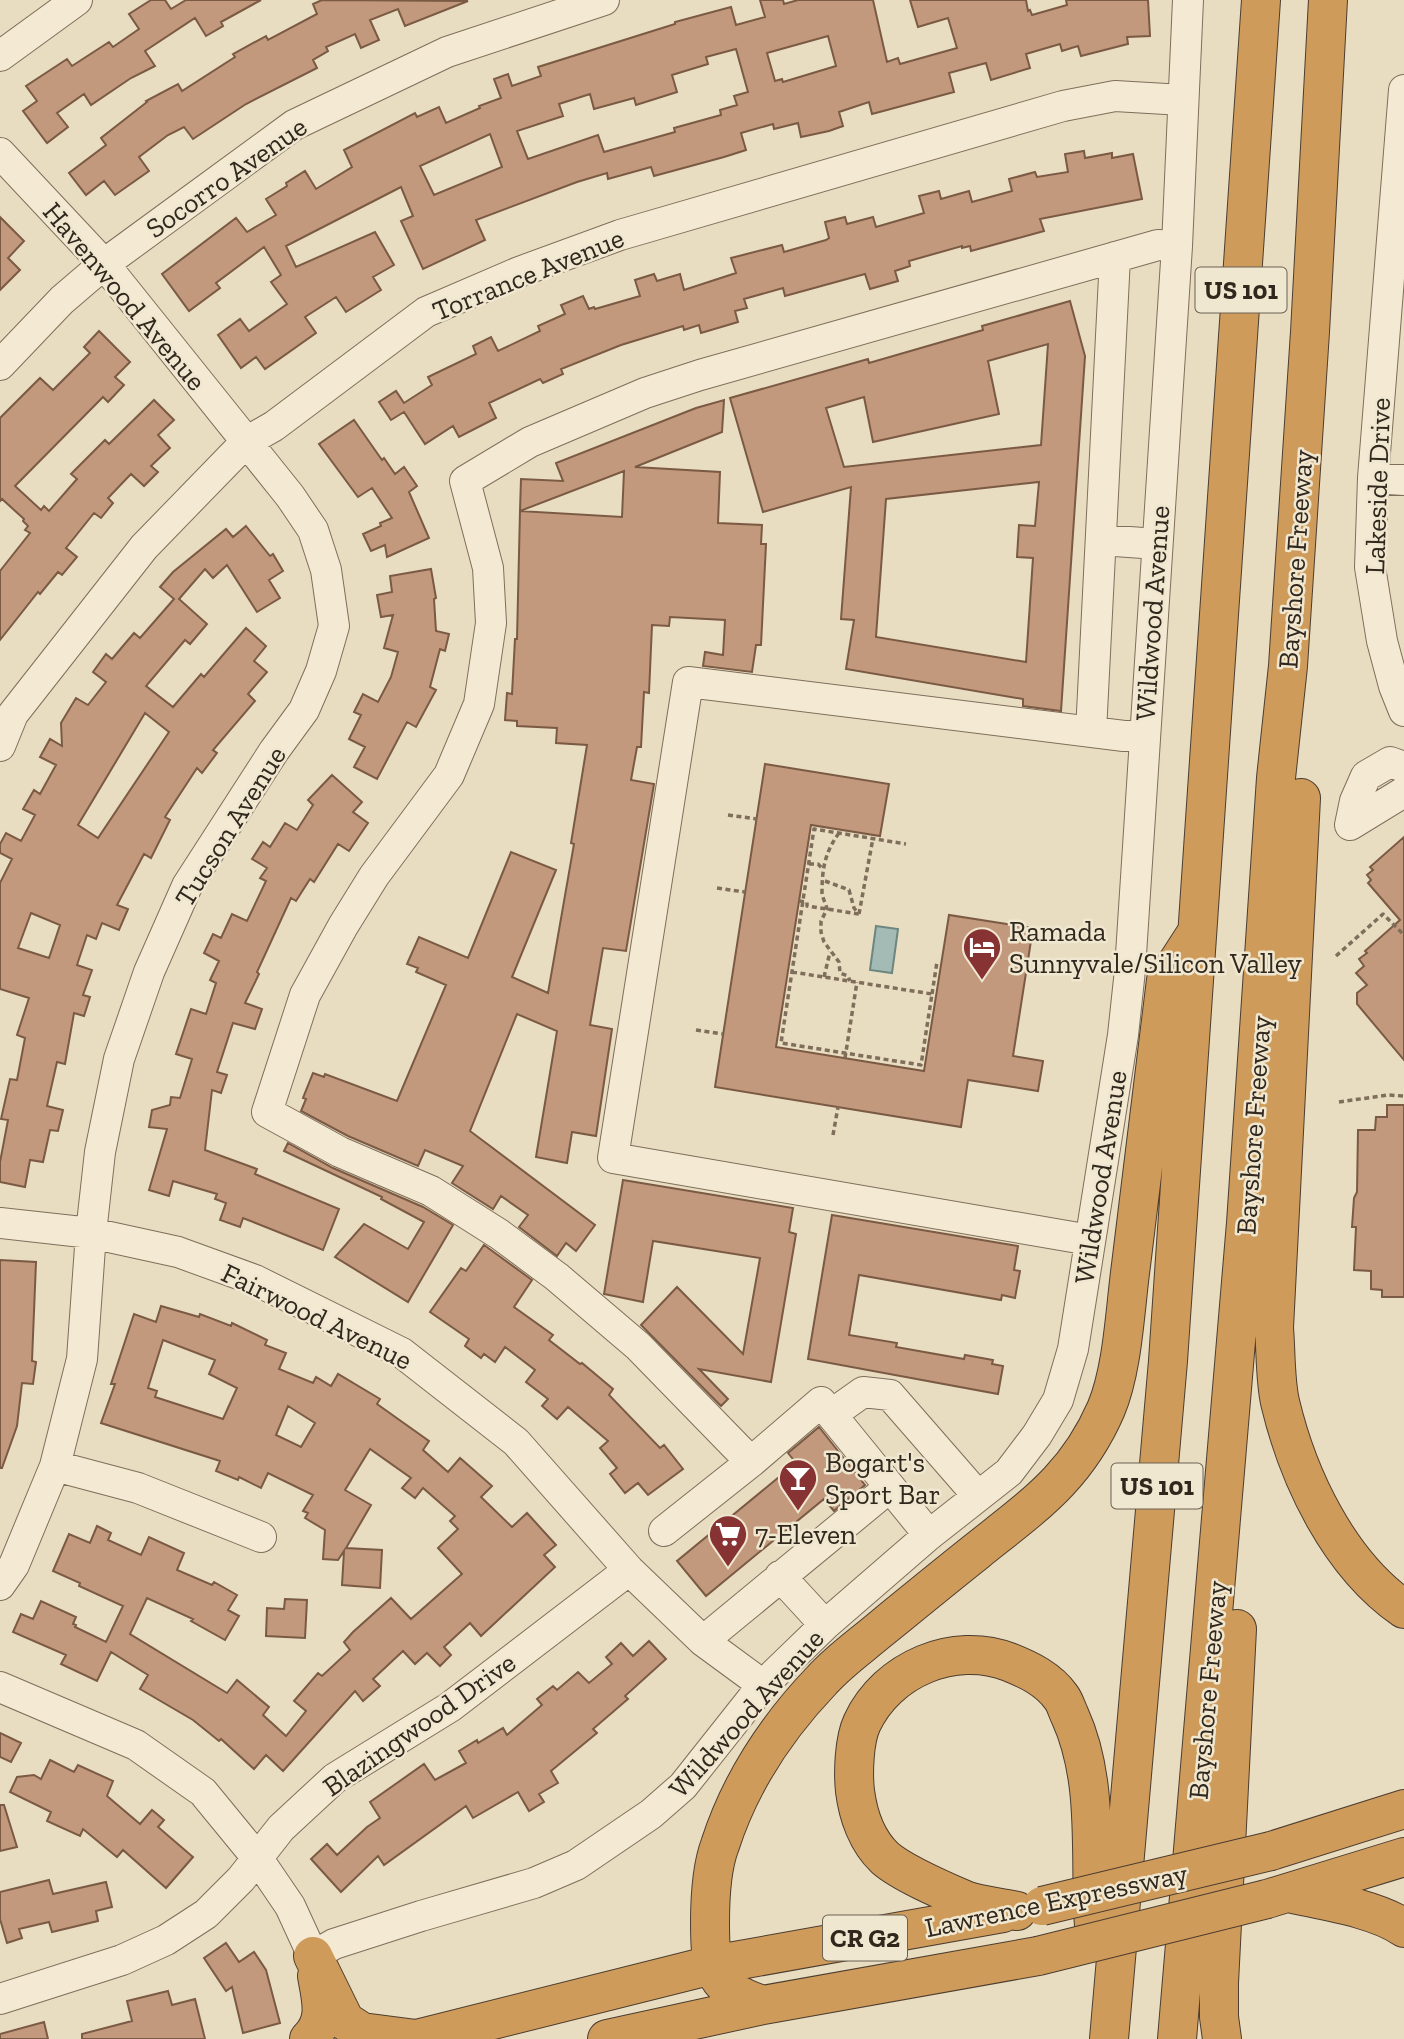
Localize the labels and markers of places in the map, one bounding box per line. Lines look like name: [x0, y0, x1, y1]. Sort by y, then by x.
place label: Ramada Sunnyvale/Silicon Valley: [1009, 915, 1303, 980]
hotel icon: Ramada Sunnyvale/Silicon Valley: [961, 926, 1003, 981]
place label: Bogart's Sport Bar: [825, 1446, 940, 1511]
bar icon: Bogart's Sport Bar: [777, 1457, 819, 1512]
supermarket icon: 7-Eleven: [707, 1513, 749, 1568]
place label: 7-Eleven: [755, 1518, 856, 1551]

